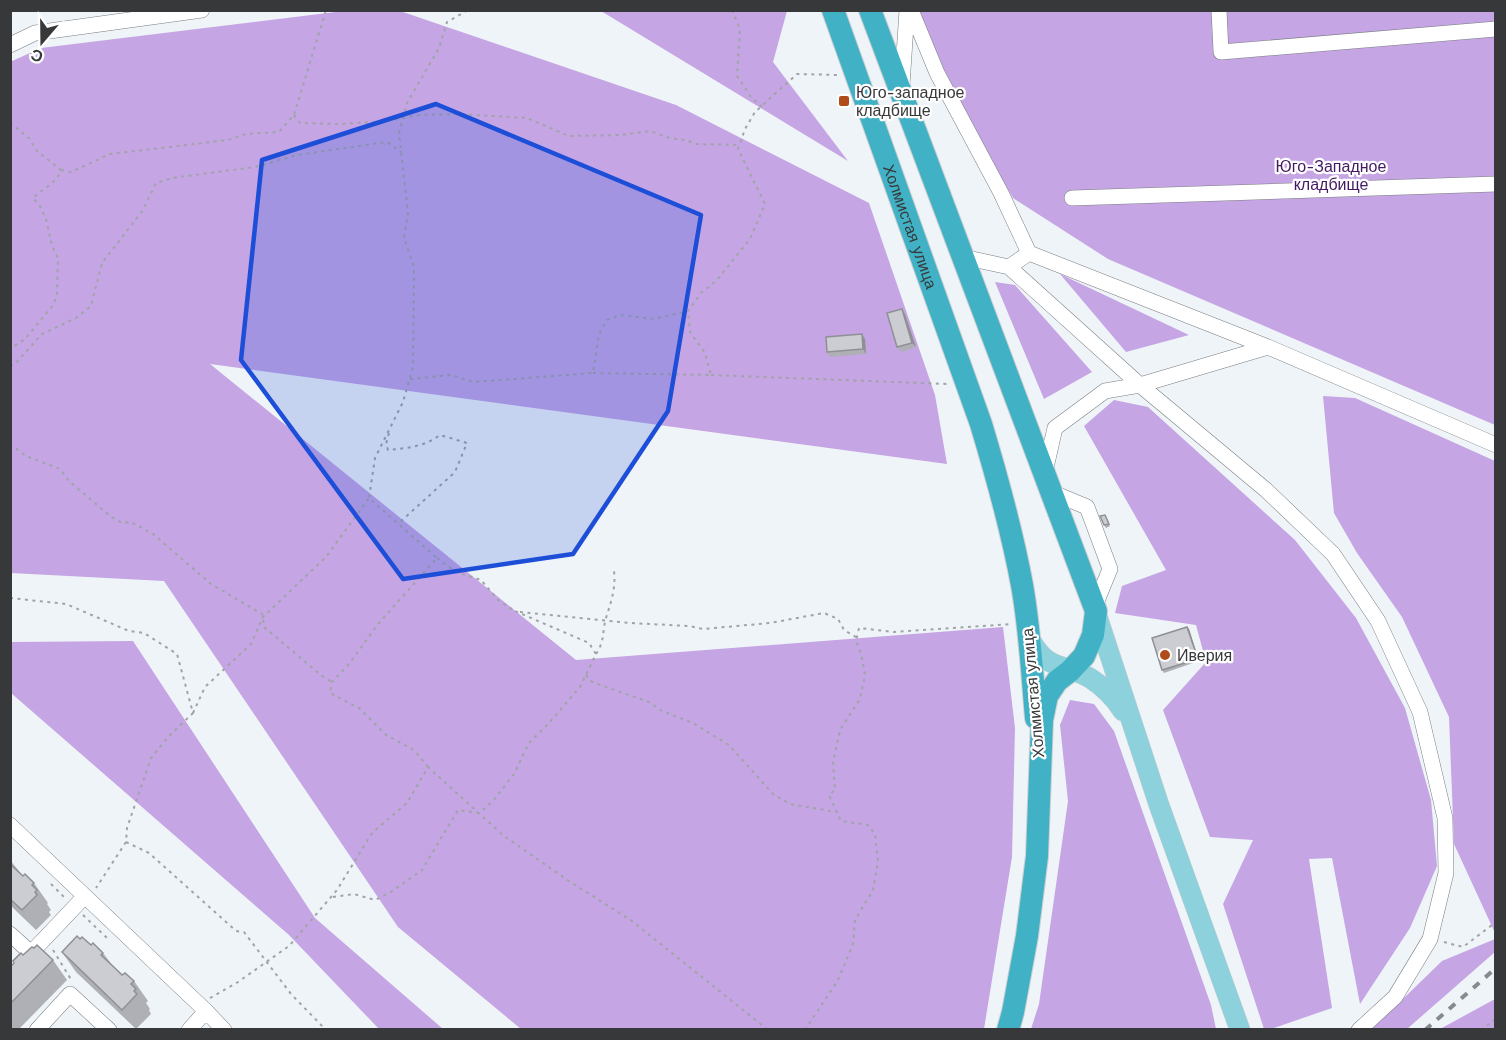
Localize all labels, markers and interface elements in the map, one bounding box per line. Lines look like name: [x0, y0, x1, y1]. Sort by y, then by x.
north arrow: [12, 12, 72, 72]
text: С: [28, 45, 46, 67]
place label: Юго-западное кладбище: [856, 83, 965, 120]
marker: Юго-западное кладбище: [837, 94, 851, 108]
park label: Юго-Западное кладбище: [1276, 157, 1386, 194]
street label: Холмистая улица: [880, 162, 941, 291]
street label: Холмистая улица: [1018, 627, 1048, 759]
place label: Иверия: [1177, 646, 1232, 665]
marker: Иверия: [1158, 648, 1172, 662]

